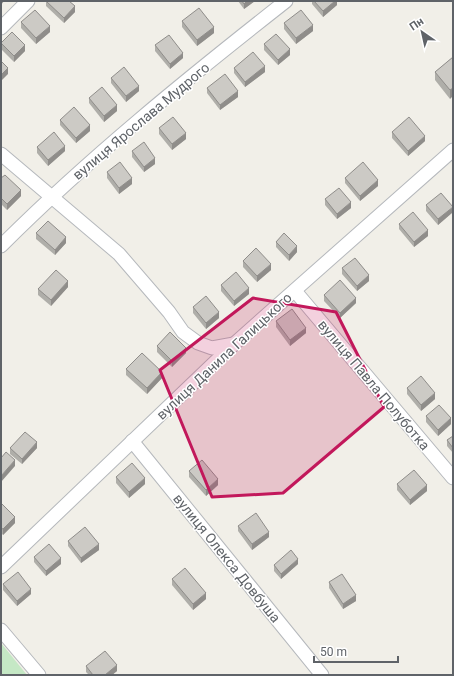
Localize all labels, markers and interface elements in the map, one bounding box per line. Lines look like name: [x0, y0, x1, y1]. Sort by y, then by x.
north arrow: [402, 12, 442, 52]
text: Пн: [407, 15, 426, 33]
street label: вулиця Ярослава Мудрого: [69, 59, 213, 183]
street label: вулиця Данила Галицького: [153, 289, 295, 423]
street label: вулиця Павла Полуботка: [315, 317, 433, 453]
street label: вулиця Олекса Довбуша: [170, 490, 284, 626]
scale bar: [314, 638, 398, 664]
text: 50 m: [320, 645, 347, 659]

